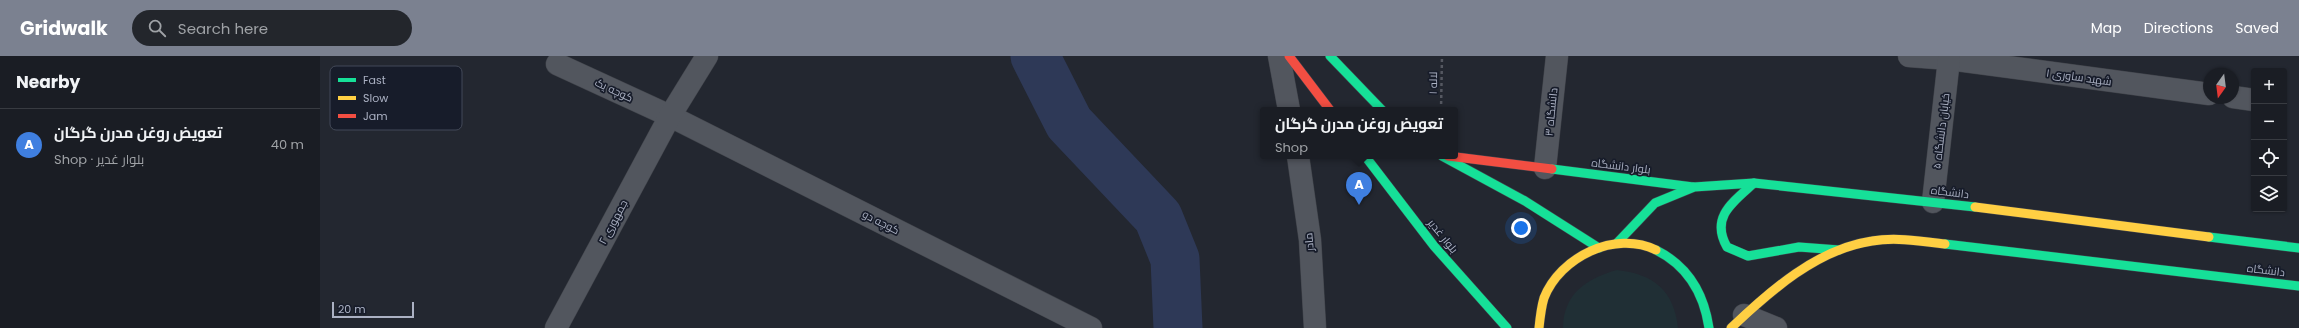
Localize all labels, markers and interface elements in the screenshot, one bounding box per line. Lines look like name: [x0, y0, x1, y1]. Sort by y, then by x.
search box: [132, 10, 412, 46]
text: Gridwalk: [20, 15, 108, 42]
icon: search: [146, 17, 168, 39]
text: Search here: [178, 18, 268, 39]
text: Map: [2091, 18, 2122, 38]
text: Directions: [2144, 18, 2213, 38]
text: Saved: [2235, 18, 2279, 38]
street label: ۱ شهید ساوری: [2045, 64, 2113, 90]
legend: [330, 66, 462, 130]
north arrow: [2203, 68, 2239, 104]
map controls: [2251, 68, 2287, 212]
button: +: [2251, 68, 2287, 104]
text: Nearby: [16, 70, 80, 94]
street label: ۱ لاله: [1425, 71, 1441, 95]
text: Fast: [363, 72, 386, 88]
street label: کوچه یک: [592, 74, 636, 106]
street label: ۳ دانشگاه: [1541, 87, 1561, 137]
text: Slow: [363, 90, 388, 106]
street label: خیابان دانشگاه ۵: [1928, 92, 1954, 170]
button: −: [2251, 104, 2287, 140]
popup: [1260, 107, 1458, 159]
text: Jam: [363, 108, 388, 124]
text: تعویض روغن مدرن گرگان: [1275, 113, 1443, 134]
text: تعویض روغن مدرن گرگان: [54, 122, 222, 143]
text: A: [24, 135, 34, 154]
text: 40 m: [271, 135, 304, 154]
text: Shop: [1275, 138, 1308, 157]
button: locate: [2251, 140, 2287, 176]
text: Shop · بلوار غدیر: [54, 150, 144, 169]
street label: بلوار دانشگاه: [1590, 154, 1652, 178]
pin: A: [1346, 172, 1372, 205]
button: layers: [2251, 176, 2287, 212]
street label: دانشگاه: [1930, 182, 1970, 202]
street label: ۲ جمهوری: [595, 197, 631, 247]
street label: کوچه دو: [860, 206, 903, 238]
street label: بلوار غدیر: [1424, 215, 1462, 257]
your location: [1511, 218, 1531, 238]
street label: مادر: [1300, 232, 1318, 253]
street label: دانشگاه: [2246, 260, 2286, 280]
scale bar: [332, 300, 414, 319]
text: 20 m: [338, 301, 366, 317]

